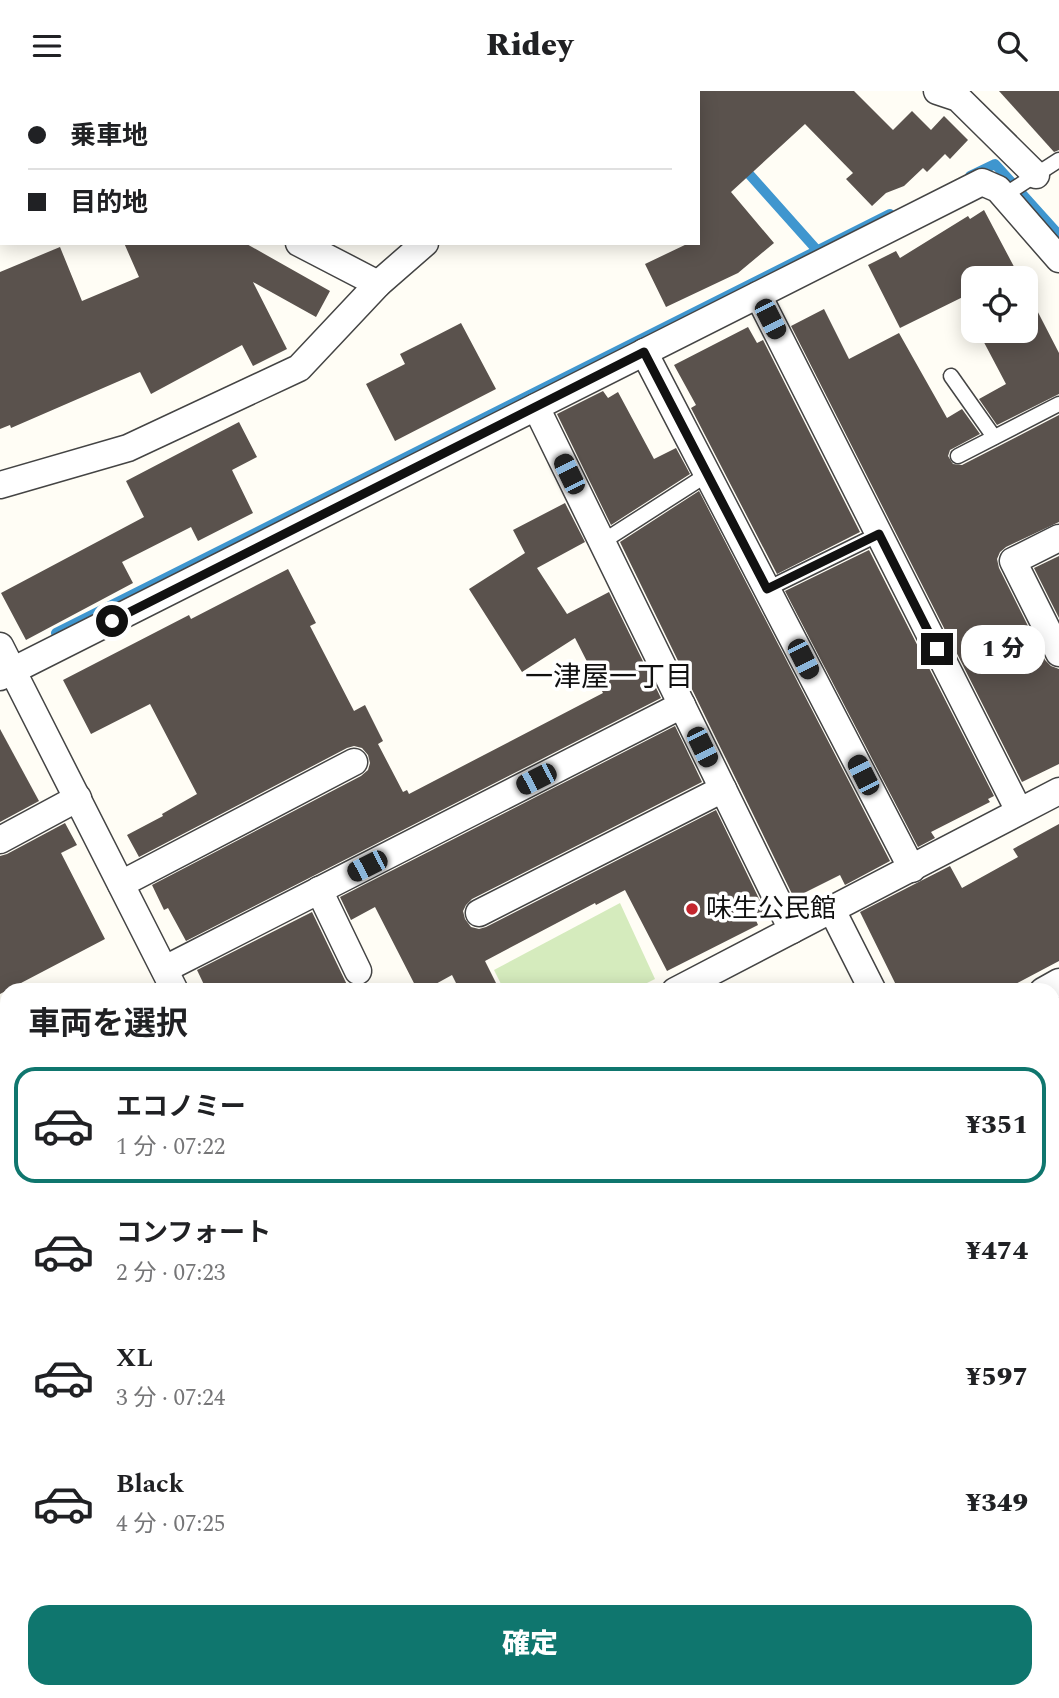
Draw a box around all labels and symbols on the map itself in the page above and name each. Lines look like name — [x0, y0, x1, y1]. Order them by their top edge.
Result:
car — [752, 296, 789, 342]
car — [551, 451, 588, 497]
route start — [96, 605, 128, 637]
callout: 1 分 — [962, 625, 1046, 673]
route end — [921, 633, 953, 665]
car — [785, 636, 822, 682]
district label: 一津屋一丁目 — [525, 656, 693, 699]
car — [684, 724, 721, 770]
car — [845, 752, 882, 798]
car — [513, 760, 560, 798]
car — [344, 847, 391, 885]
place label: 味生公民館 — [706, 889, 836, 929]
marker: 味生公民館 — [684, 901, 700, 917]

